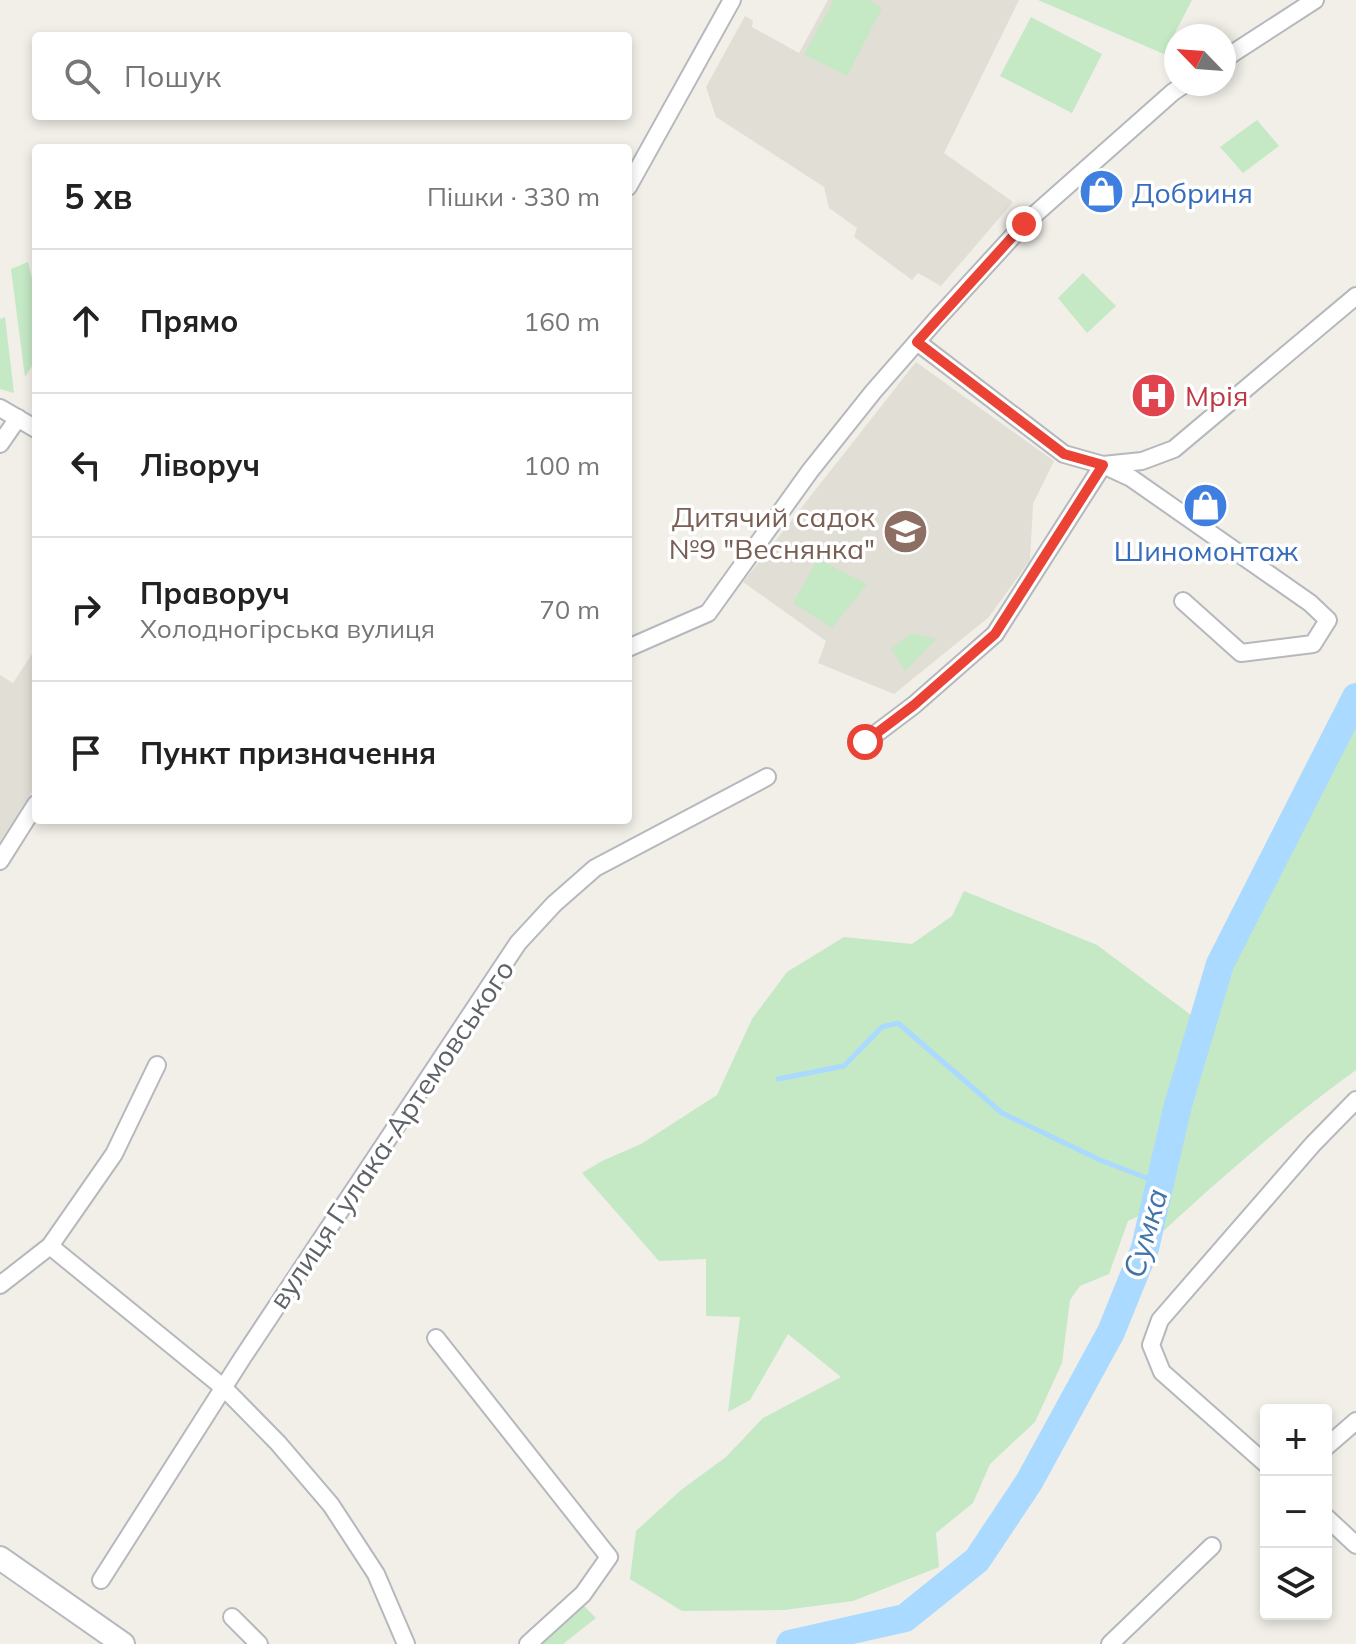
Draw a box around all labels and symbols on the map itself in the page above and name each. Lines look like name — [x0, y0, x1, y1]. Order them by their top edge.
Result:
north arrow — [1164, 24, 1236, 96]
shop icon: Добриня — [1077, 168, 1125, 216]
place label: Добриня — [1132, 175, 1253, 210]
route end — [1006, 206, 1042, 242]
hospital icon: Мрія — [1130, 371, 1178, 419]
place label: Мрія — [1185, 378, 1248, 413]
shop icon: Шиномонтаж — [1182, 482, 1230, 530]
place label: Дитячий садок №9 "Веснянка" — [669, 499, 876, 566]
school or university icon: Дитячий садок №9 "Веснянка" — [882, 508, 930, 556]
place label: Шиномонтаж — [1114, 533, 1299, 568]
route start — [847, 724, 883, 760]
street label: вулиця Гулака-Артемовського — [261, 953, 521, 1315]
water label: Сумка — [1114, 1184, 1176, 1282]

